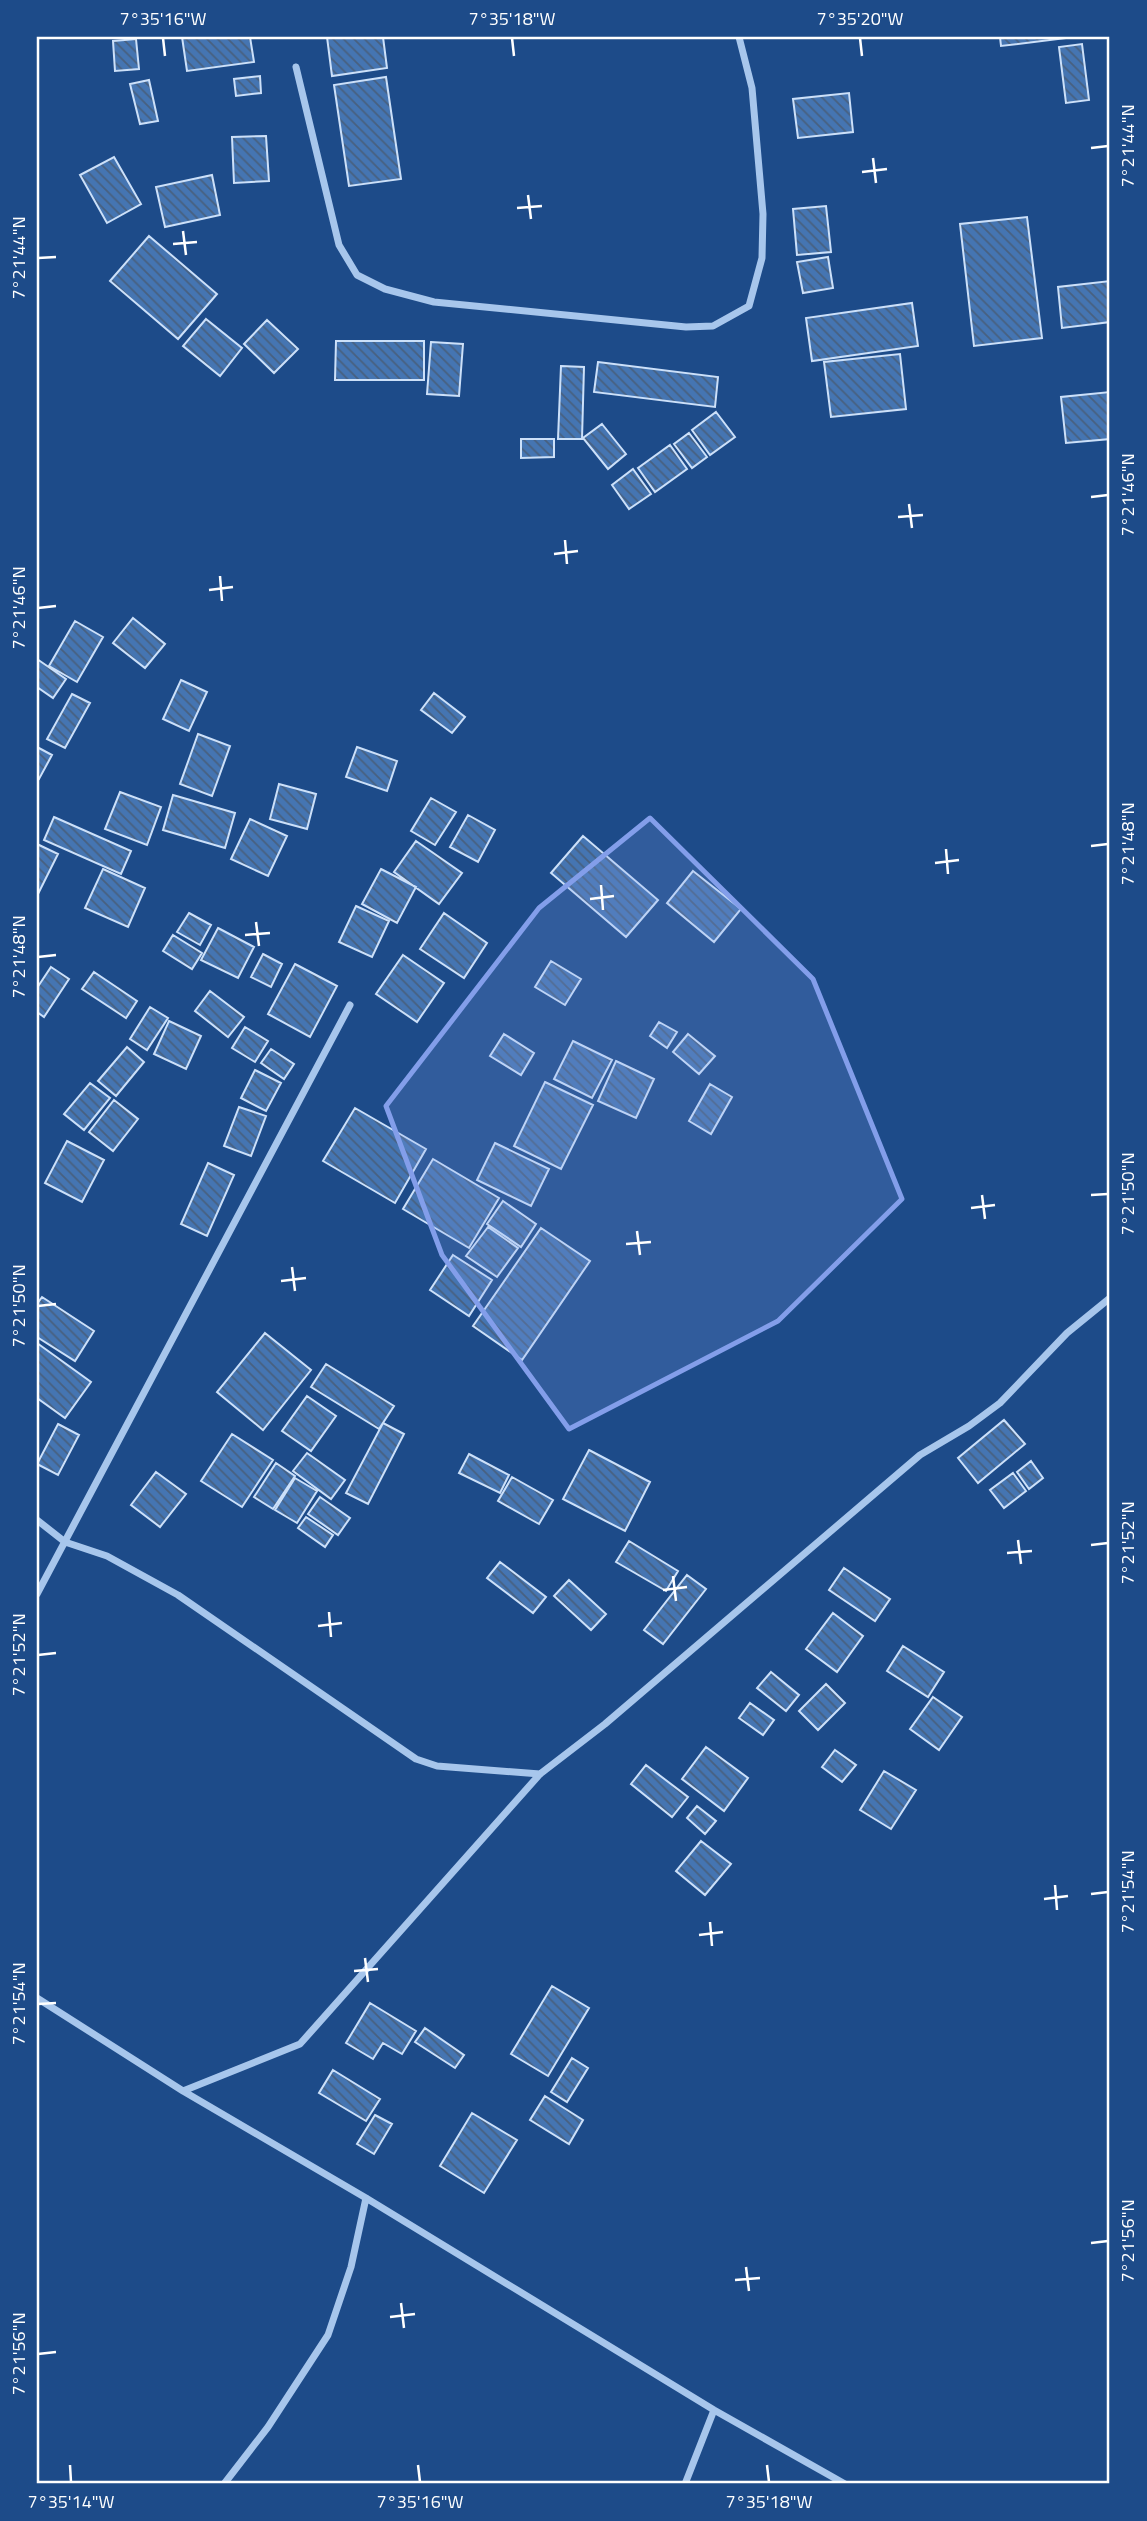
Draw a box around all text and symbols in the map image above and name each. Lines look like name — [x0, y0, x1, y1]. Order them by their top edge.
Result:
text: 7°35'16"W — [120, 5, 206, 32]
text: 7°35'18"W — [469, 5, 555, 32]
text: 7°35'20"W — [817, 5, 903, 32]
text: 7°21'44"N — [1114, 104, 1141, 188]
text: 7°21'44"N — [5, 216, 32, 300]
text: 7°21'46"N — [1114, 453, 1141, 537]
text: 7°21'46"N — [5, 566, 32, 650]
text: 7°21'48"N — [1114, 802, 1141, 886]
text: 7°21'48"N — [5, 915, 32, 999]
text: 7°21'50"N — [1114, 1152, 1141, 1236]
text: 7°21'50"N — [5, 1264, 32, 1348]
text: 7°21'52"N — [1114, 1501, 1141, 1585]
text: 7°21'52"N — [5, 1613, 32, 1697]
text: 7°21'54"N — [1114, 1850, 1141, 1934]
text: 7°21'54"N — [5, 1962, 32, 2046]
text: 7°21'56"N — [1114, 2199, 1141, 2283]
text: 7°21'56"N — [5, 2312, 32, 2396]
text: 7°35'14"W — [28, 2488, 114, 2515]
text: 7°35'16"W — [377, 2488, 463, 2515]
text: 7°35'18"W — [726, 2488, 812, 2515]

